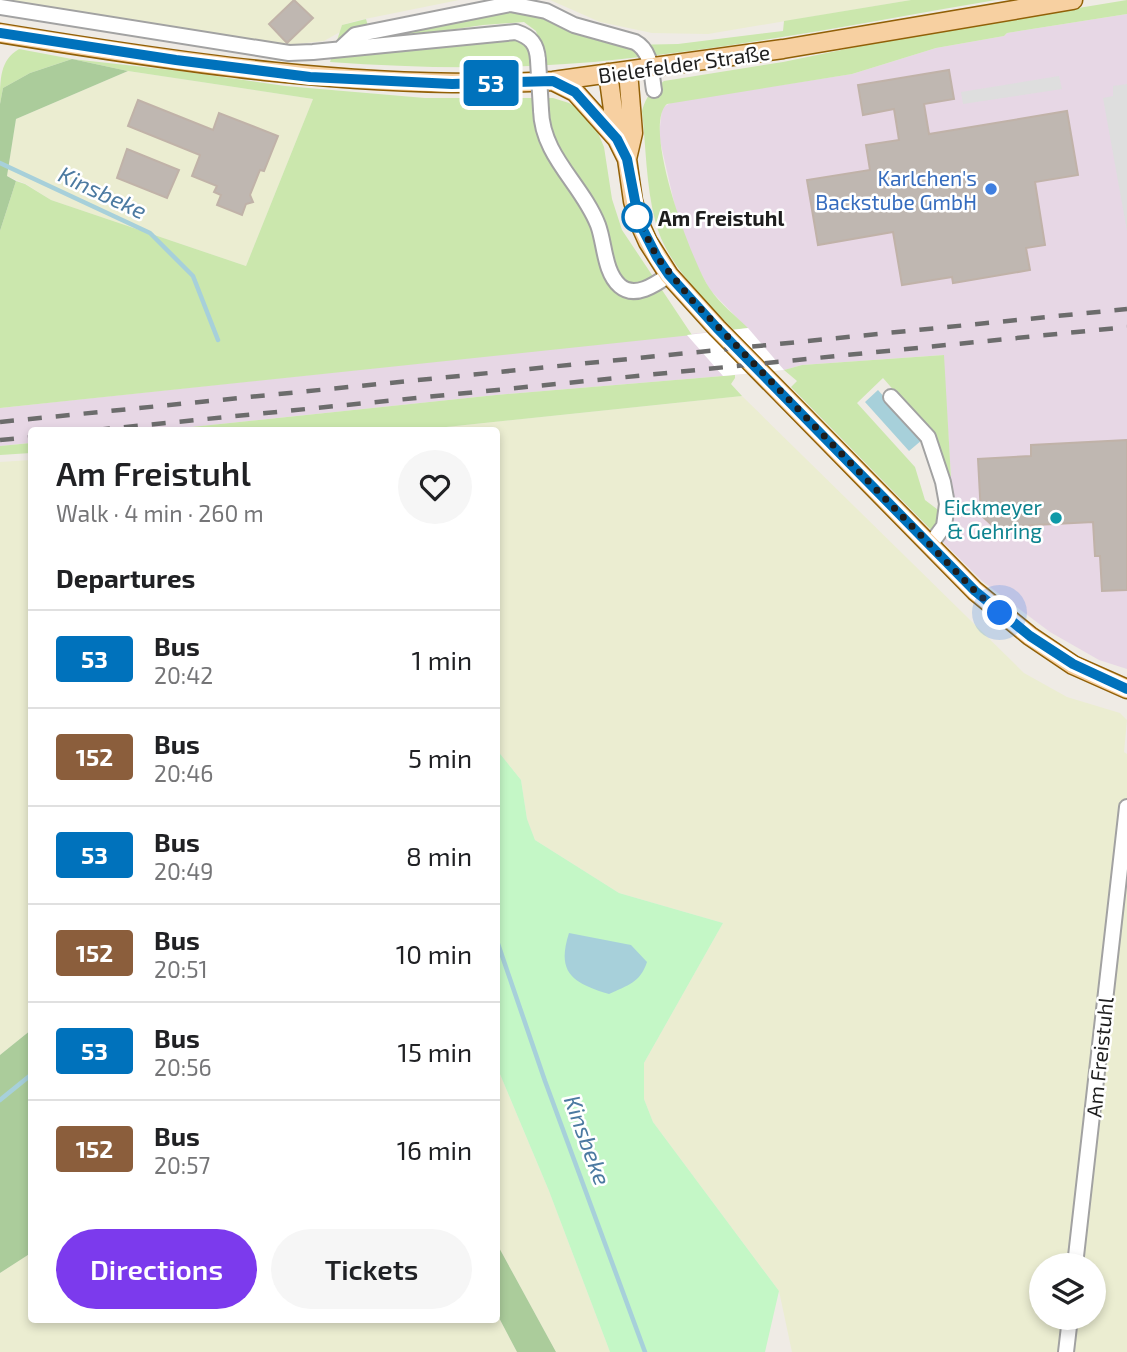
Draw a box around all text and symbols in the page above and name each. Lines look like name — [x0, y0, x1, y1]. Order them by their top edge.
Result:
street label: Bielefelder Straße — [596, 39, 772, 87]
line badge: 53 — [460, 60, 522, 106]
text: 53 — [478, 68, 504, 97]
water label: Kinsbeke — [55, 159, 151, 225]
place label: Karlchen's Backstube GmbH — [815, 165, 977, 214]
marker: Karlchen's Backstube GmbH — [983, 181, 999, 197]
marker: Am Freistuhl — [622, 202, 652, 232]
place label: Am Freistuhl — [658, 205, 784, 230]
button: heart — [398, 450, 472, 524]
text: Am Freistuhl — [56, 453, 251, 493]
place label: Eickmeyer & Gehring — [944, 494, 1043, 543]
text: Walk · 4 min · 260 m — [56, 499, 264, 527]
marker: Eickmeyer & Gehring — [1048, 510, 1064, 526]
text: Departures — [56, 562, 195, 593]
your location — [982, 595, 1017, 630]
text: Bus — [154, 630, 200, 661]
text: 53 — [81, 644, 108, 673]
text: 1 min — [412, 644, 472, 675]
text: 20:42 — [154, 661, 213, 689]
text: Bus — [154, 728, 200, 759]
text: 152 — [76, 742, 113, 771]
text: 5 min — [408, 742, 472, 773]
text: 20:46 — [154, 759, 214, 787]
text: Bus — [154, 826, 200, 857]
text: 53 — [81, 840, 108, 869]
text: 8 min — [406, 840, 472, 871]
text: 20:49 — [154, 857, 214, 885]
text: Bus — [154, 924, 200, 955]
text: 152 — [76, 938, 113, 967]
text: 10 min — [396, 938, 472, 969]
text: 20:51 — [154, 955, 208, 983]
street label: Am Freistuhl — [1080, 995, 1118, 1118]
text: Bus — [154, 1022, 200, 1053]
text: 53 — [81, 1036, 108, 1065]
text: 15 min — [398, 1036, 472, 1067]
text: 20:56 — [154, 1053, 212, 1081]
water label: Kinsbeke — [559, 1091, 617, 1189]
text: Bus — [154, 1120, 200, 1151]
text: 152 — [76, 1134, 113, 1163]
text: 16 min — [397, 1134, 472, 1165]
text: 20:57 — [154, 1151, 210, 1179]
button: Directions — [56, 1229, 257, 1309]
button: Tickets — [271, 1229, 472, 1309]
map controls — [1029, 1253, 1106, 1330]
button: layers — [1029, 1253, 1106, 1330]

